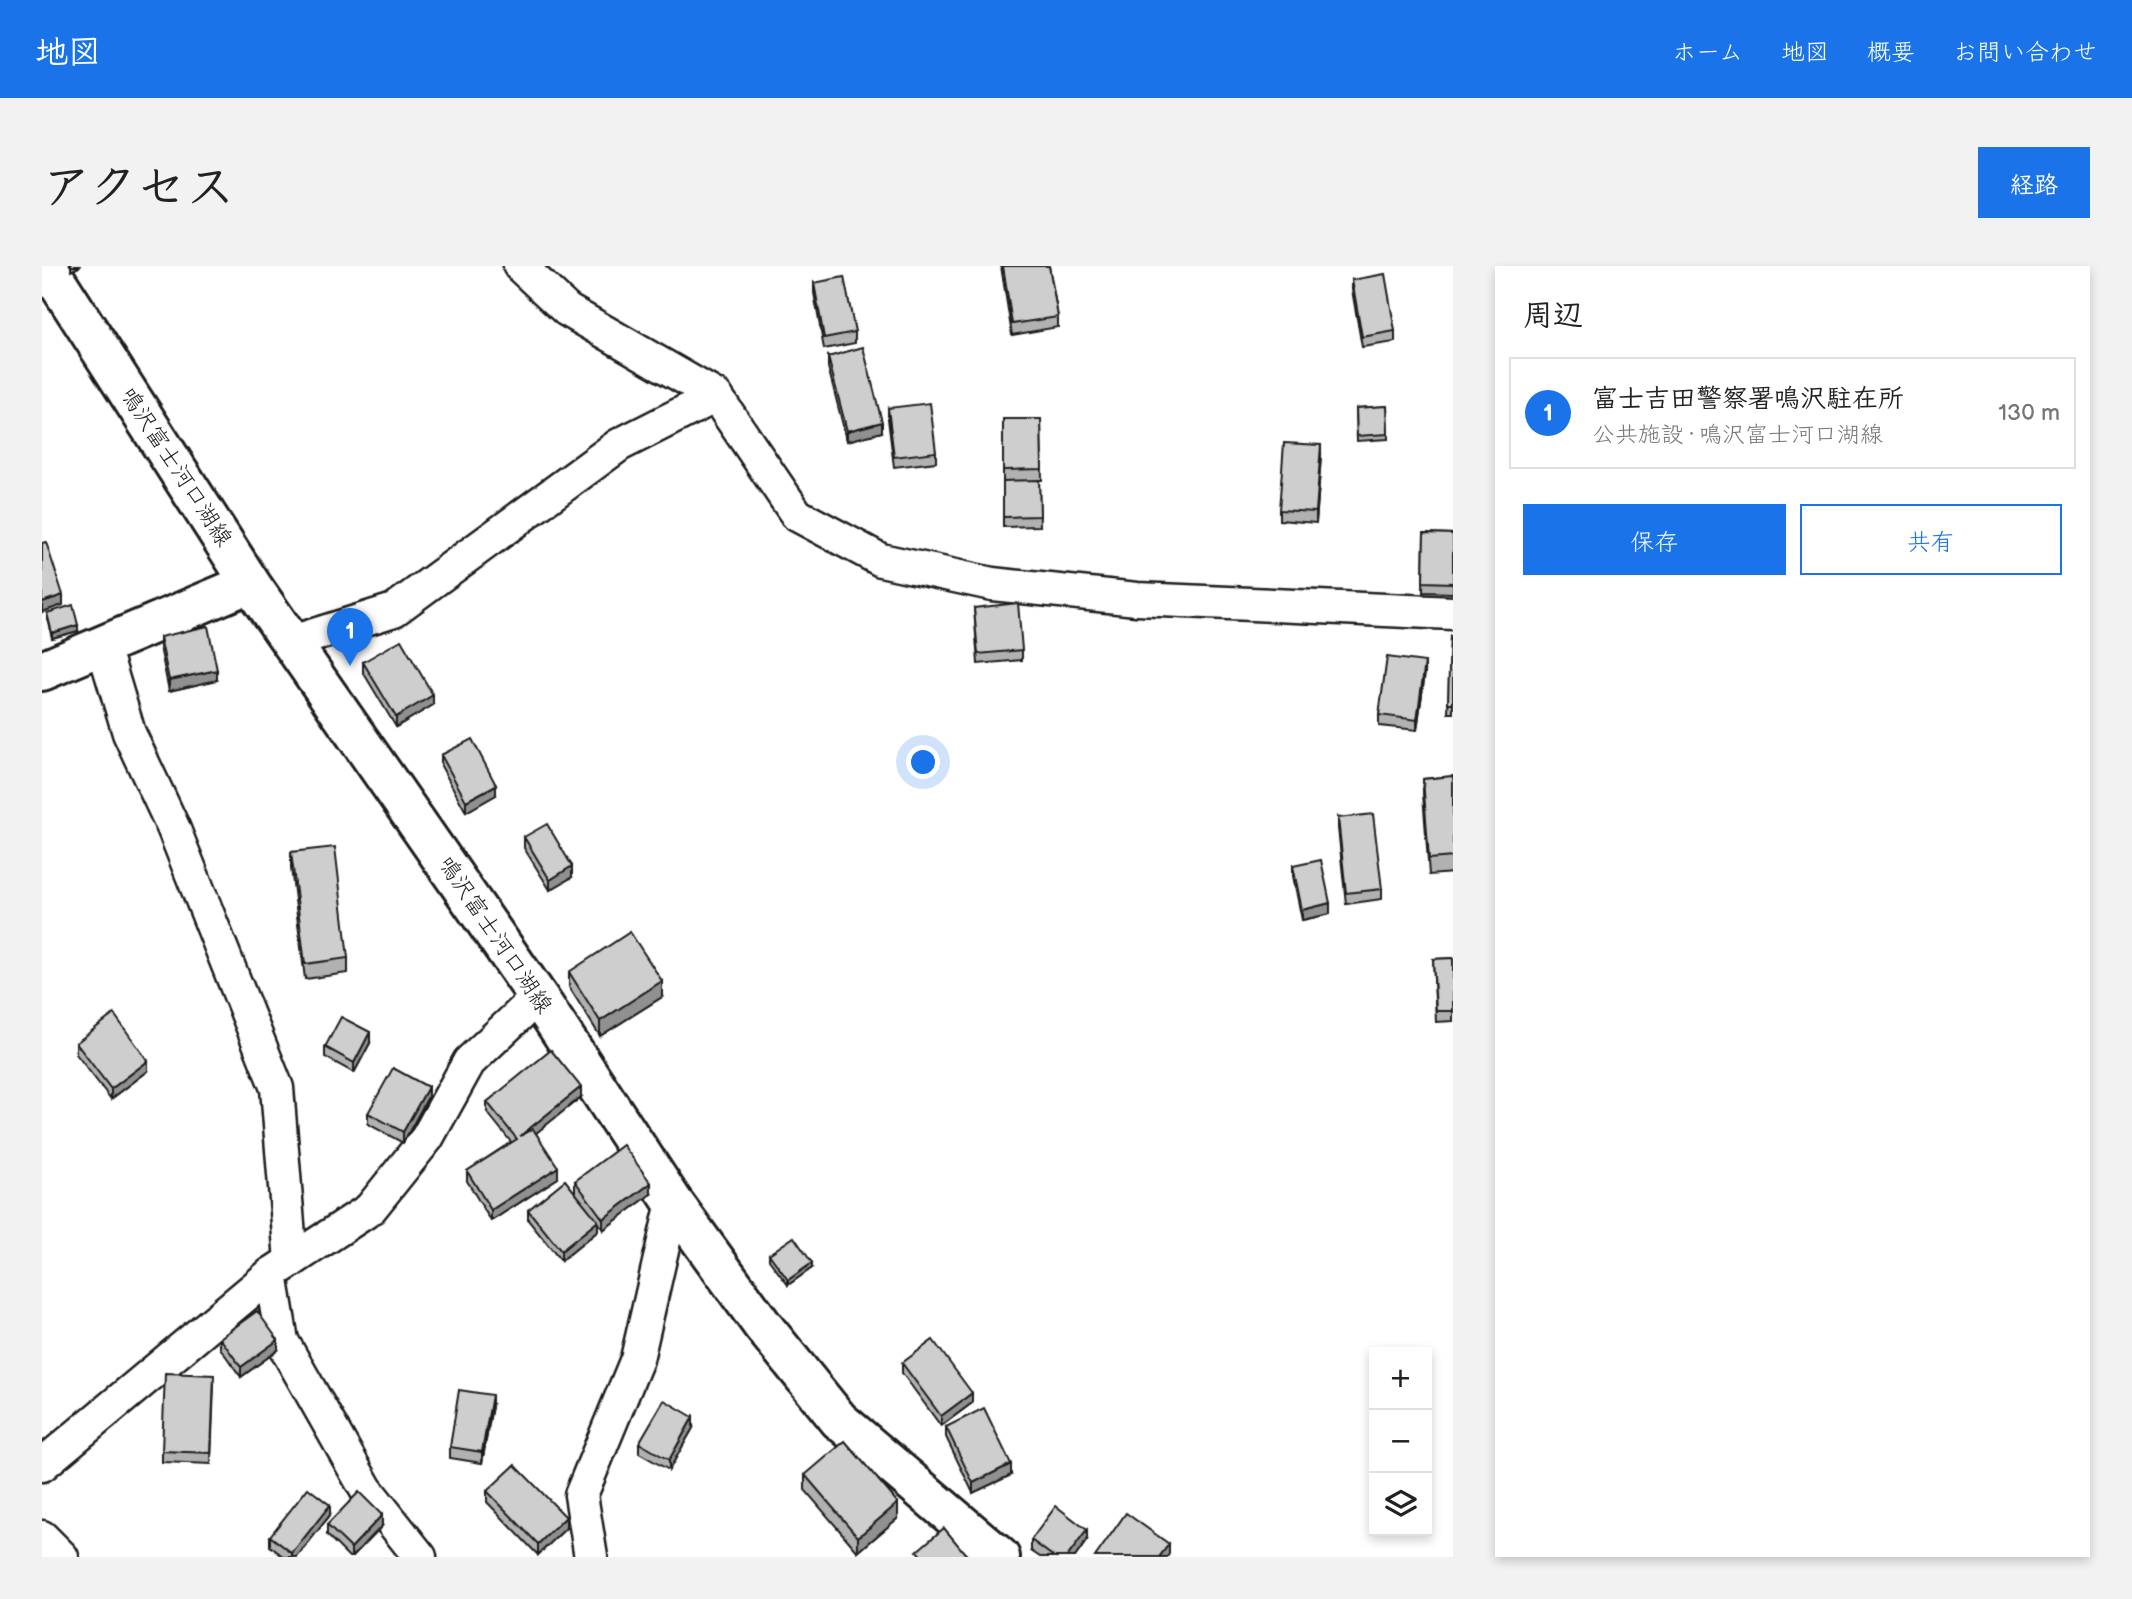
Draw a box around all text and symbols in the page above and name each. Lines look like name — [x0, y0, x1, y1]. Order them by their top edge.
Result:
text: 地図 — [35, 33, 101, 73]
text: ホーム — [1672, 38, 1743, 67]
text: 地図 — [1781, 38, 1829, 67]
text: 概要 — [1867, 38, 1915, 67]
text: お問い合わせ — [1953, 38, 2097, 67]
button: 経路 — [1978, 147, 2090, 218]
text: アクセス — [42, 159, 235, 218]
text: 周辺 — [1523, 298, 1583, 334]
street label: 鳴沢富士河口湖線 — [114, 382, 238, 552]
text: 富士吉田警察署鳴沢駐在所 — [1592, 384, 1904, 415]
text: 1 — [1543, 399, 1553, 427]
text: 130 m — [1998, 399, 2060, 427]
text: 公共施設 · 鳴沢富士河口湖線 — [1592, 421, 1883, 449]
button: 保存 — [1523, 504, 1786, 575]
button: 共有 — [1800, 504, 2062, 575]
pin: 1 — [327, 608, 373, 666]
your location — [906, 745, 940, 779]
street label: 鳴沢富士河口湖線 — [432, 851, 558, 1019]
map controls — [1369, 1347, 1432, 1536]
button: + — [1369, 1347, 1432, 1410]
button: − — [1369, 1410, 1432, 1473]
button: layers — [1369, 1473, 1432, 1536]

